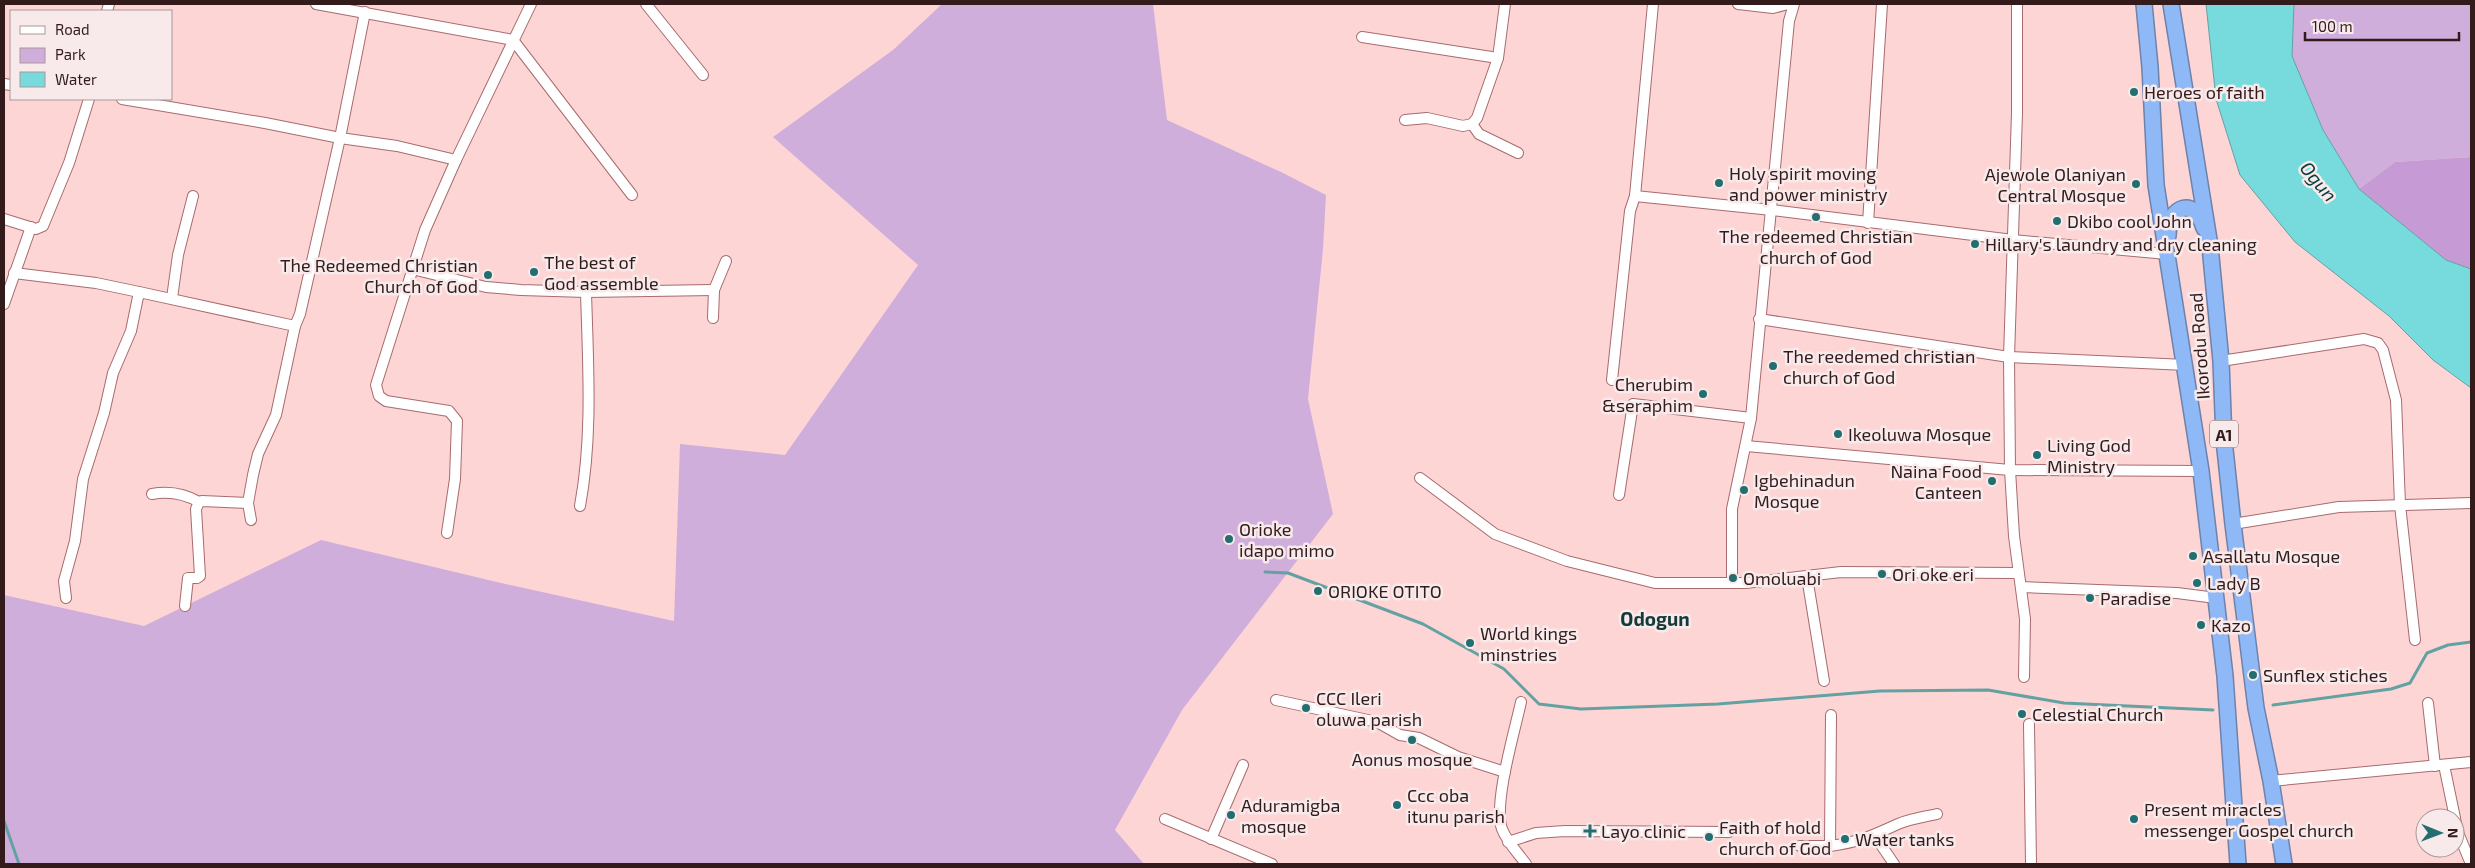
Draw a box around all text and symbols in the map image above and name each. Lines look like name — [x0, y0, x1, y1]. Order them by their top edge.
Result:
legend — [10, 10, 172, 100]
scale bar — [2305, 10, 2459, 42]
text: 100 m — [2312, 17, 2353, 35]
text: Road — [55, 20, 90, 38]
text: Park — [55, 45, 86, 63]
text: Water — [55, 70, 97, 88]
place label: Heroes of faith — [2144, 81, 2265, 103]
marker: Heroes of faith — [2128, 86, 2140, 98]
water label: Ogun — [2296, 156, 2342, 206]
place label: Holy spirit moving and power ministry — [1729, 162, 1888, 205]
place label: Ajewole Olaniyan Central Mosque — [1985, 163, 2126, 206]
marker: Holy spirit moving and power ministry — [1713, 177, 1725, 189]
marker: Ajewole Olaniyan Central Mosque — [2130, 178, 2142, 190]
place label: Dkibo cool John — [2067, 210, 2192, 232]
marker: The redeemed Christian church of God — [1810, 211, 1822, 223]
marker: Dkibo cool John — [2051, 215, 2063, 227]
place label: The redeemed Christian church of God — [1719, 225, 1913, 268]
place label: Hillary's laundry and dry cleaning — [1985, 233, 2257, 255]
marker: Hillary's laundry and dry cleaning — [1969, 238, 1981, 250]
place label: The best of God assemble — [544, 251, 659, 294]
place label: The Redeemed Christian Church of God — [280, 254, 478, 297]
marker: The best of God assemble — [528, 266, 540, 278]
marker: The Redeemed Christian Church of God — [482, 269, 494, 281]
street label: Ikorodu Road — [2184, 292, 2214, 400]
place label: The reedemed christian church of God — [1783, 345, 1975, 388]
marker: The reedemed christian church of God — [1767, 360, 1779, 372]
place label: Cherubim &seraphim — [1602, 373, 1693, 416]
marker: Cherubim &seraphim — [1697, 388, 1709, 400]
road number: A1 — [2210, 420, 2238, 448]
place label: Ikeoluwa Mosque — [1848, 423, 1991, 445]
marker: Ikeoluwa Mosque — [1832, 428, 1844, 440]
place label: Living God Ministry — [2047, 434, 2131, 477]
marker: Living God Ministry — [2031, 449, 2043, 461]
place label: Naina Food Canteen — [1890, 460, 1982, 503]
place label: Igbehinadun Mosque — [1754, 469, 1855, 512]
marker: Naina Food Canteen — [1986, 475, 1998, 487]
marker: Igbehinadun Mosque — [1738, 484, 1750, 496]
place label: Orioke idapo mimo — [1239, 518, 1335, 561]
marker: Orioke idapo mimo — [1223, 533, 1235, 545]
place label: Asallatu Mosque — [2203, 545, 2340, 567]
marker: Asallatu Mosque — [2187, 550, 2199, 562]
place label: Ori oke eri — [1892, 563, 1974, 585]
place label: Omoluabi — [1743, 567, 1821, 589]
marker: Ori oke eri — [1876, 568, 1888, 580]
marker: Omoluabi — [1727, 572, 1739, 584]
place label: Lady B — [2207, 572, 2261, 594]
marker: Lady B — [2191, 577, 2203, 589]
place label: ORIOKE OTITO — [1328, 580, 1442, 602]
marker: ORIOKE OTITO — [1312, 585, 1324, 597]
place label: Paradise — [2100, 587, 2171, 609]
marker: Paradise — [2084, 592, 2096, 604]
district label: Odogun — [1620, 607, 1690, 630]
place label: Kazo — [2211, 614, 2251, 636]
marker: Kazo — [2195, 619, 2207, 631]
place label: World kings minstries — [1480, 622, 1577, 665]
marker: World kings minstries — [1464, 637, 1476, 649]
place label: Sunflex stiches — [2263, 664, 2388, 686]
marker: Sunflex stiches — [2247, 669, 2259, 681]
place label: CCC Ileri oluwa parish — [1316, 687, 1422, 730]
marker: CCC Ileri oluwa parish — [1300, 702, 1312, 714]
place label: Celestial Church — [2032, 703, 2163, 725]
marker: Celestial Church — [2016, 708, 2028, 720]
marker: Aonus mosque — [1406, 734, 1418, 746]
place label: Aonus mosque — [1352, 748, 1472, 770]
place label: Ccc oba itunu parish — [1407, 784, 1505, 827]
place label: Aduramigba mosque — [1241, 794, 1340, 837]
place label: Present miracles messenger Gospel church — [2144, 798, 2354, 841]
marker: Ccc oba itunu parish — [1391, 799, 1403, 811]
north arrow — [2415, 808, 2465, 858]
marker: Aduramigba mosque — [1225, 809, 1237, 821]
marker: Present miracles messenger Gospel church — [2128, 813, 2140, 825]
place label: Faith of hold church of God — [1719, 816, 1831, 859]
place label: Layo clinic — [1601, 820, 1686, 842]
marker: Layo clinic — [1583, 824, 1597, 838]
place label: Water tanks — [1855, 828, 1954, 850]
text: N — [2445, 828, 2462, 838]
marker: Faith of hold church of God — [1703, 831, 1715, 843]
marker: Water tanks — [1839, 833, 1851, 845]

